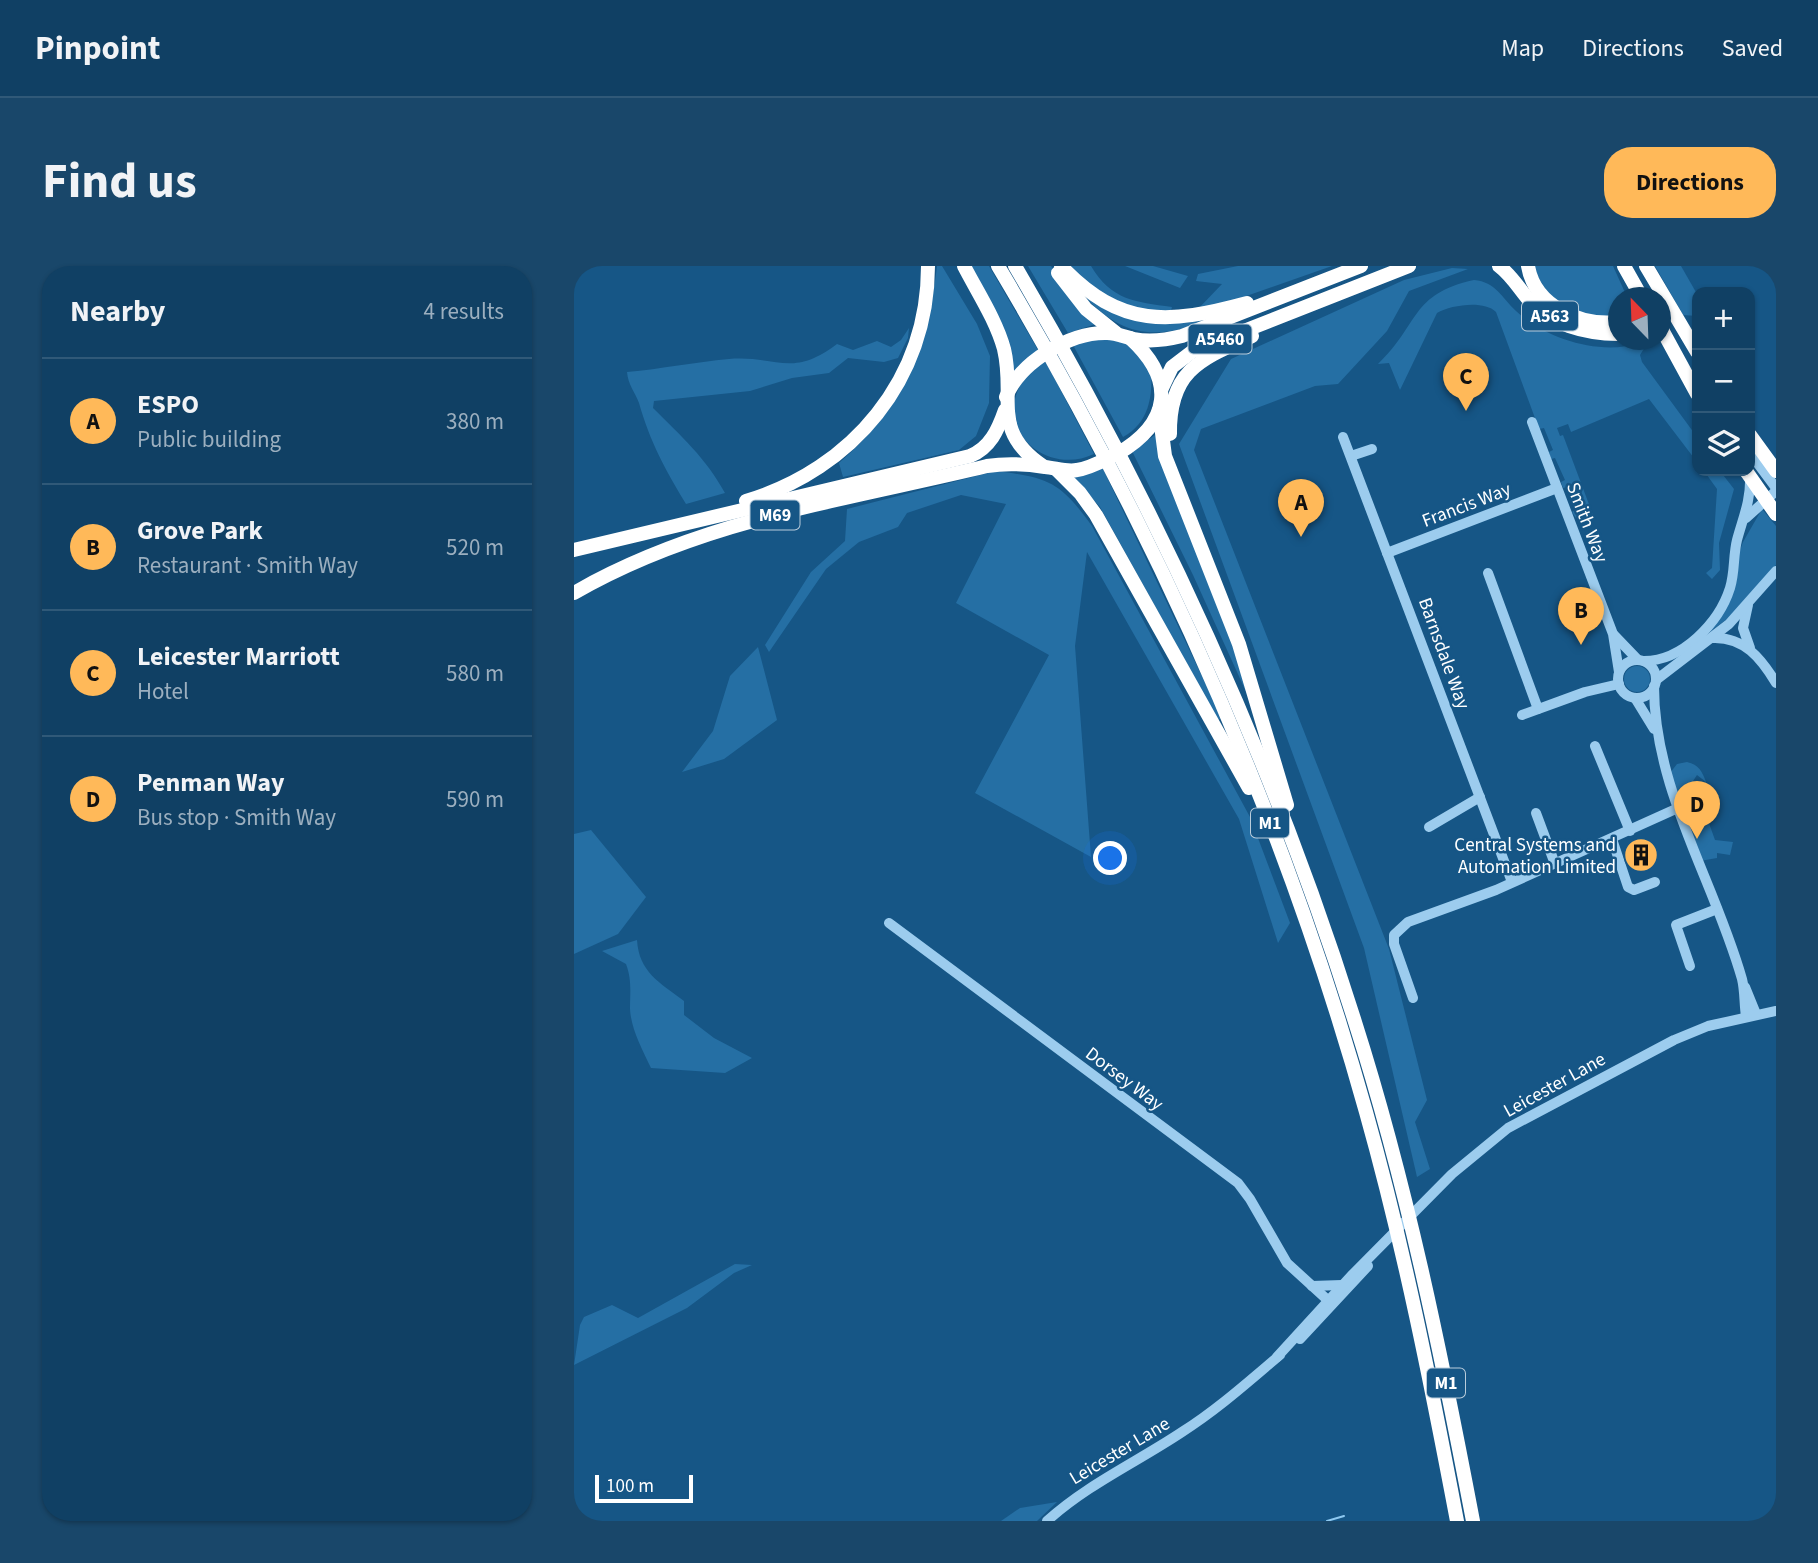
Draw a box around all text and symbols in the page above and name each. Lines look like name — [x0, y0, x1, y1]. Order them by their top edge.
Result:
text: Pinpoint — [35, 25, 161, 72]
text: Map — [1501, 31, 1544, 66]
text: Directions — [1582, 31, 1684, 66]
text: Saved — [1722, 31, 1783, 66]
text: Find us — [42, 147, 197, 217]
button: Directions — [1604, 147, 1776, 218]
north arrow — [1608, 287, 1671, 350]
map controls — [1692, 287, 1755, 476]
button: + — [1692, 287, 1755, 350]
text: Nearby — [70, 290, 165, 333]
text: 4 results — [424, 295, 504, 328]
road number: A563 — [1522, 302, 1578, 330]
road number: A5460 — [1188, 324, 1252, 354]
button: − — [1692, 350, 1755, 413]
pin: C — [1443, 353, 1489, 411]
text: ESPO — [137, 386, 199, 423]
text: A — [86, 405, 100, 438]
text: 380 m — [446, 405, 504, 438]
button: layers — [1692, 413, 1755, 476]
text: Public building — [137, 423, 281, 456]
street label: Francis Way — [1418, 476, 1515, 535]
street label: Smith Way — [1559, 478, 1614, 567]
pin: A — [1278, 479, 1324, 537]
road number: M69 — [750, 500, 800, 530]
text: Grove Park — [137, 512, 263, 549]
text: B — [86, 531, 100, 564]
text: 520 m — [446, 531, 504, 564]
text: Restaurant · Smith Way — [137, 549, 358, 582]
pin: B — [1558, 587, 1604, 645]
street label: Barnsdale Way — [1411, 594, 1476, 713]
text: Leicester Marriott — [137, 638, 340, 675]
text: C — [86, 657, 100, 690]
text: 580 m — [446, 657, 504, 690]
text: Hotel — [137, 675, 189, 708]
text: Penman Way — [137, 764, 284, 801]
pin: D — [1674, 781, 1720, 839]
text: D — [86, 783, 100, 816]
text: 590 m — [446, 783, 504, 816]
text: Bus stop · Smith Way — [137, 801, 336, 834]
road number: M1 — [1251, 808, 1289, 838]
place label: Central Systems and Automation Limited — [1454, 832, 1616, 881]
building icon: Central Systems and Automation Limited — [1622, 836, 1660, 874]
your location — [1093, 841, 1127, 875]
street label: Dorsey Way — [1079, 1041, 1169, 1118]
street label: Leicester Lane — [1499, 1046, 1611, 1125]
road number: M1 — [1427, 1368, 1465, 1398]
street label: Leicester Lane — [1064, 1411, 1175, 1492]
scale bar — [595, 1472, 693, 1504]
text: 100 m — [606, 1473, 654, 1500]

